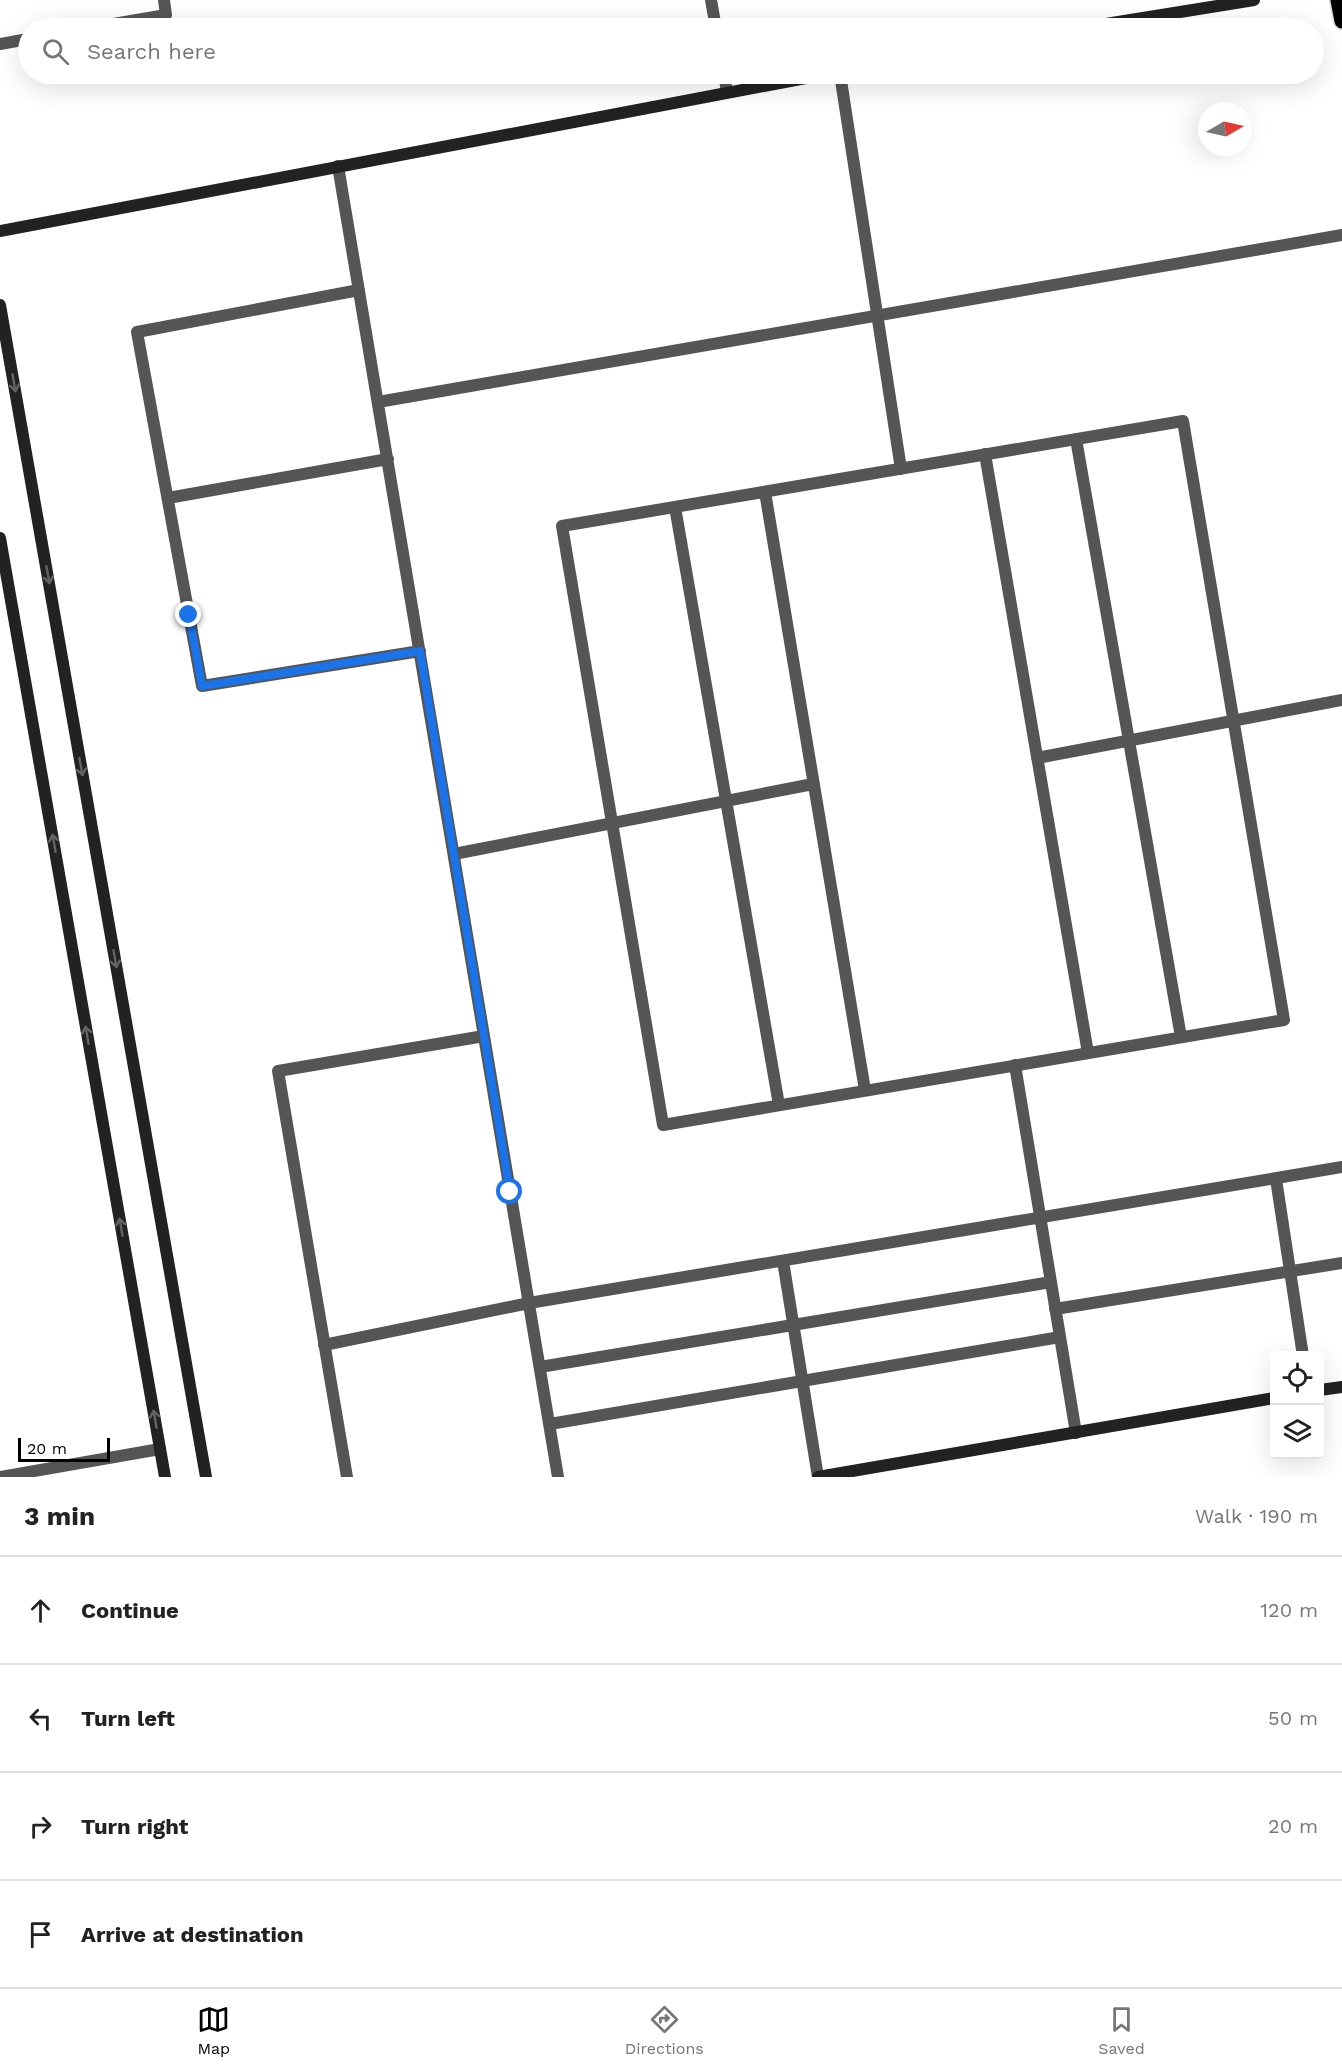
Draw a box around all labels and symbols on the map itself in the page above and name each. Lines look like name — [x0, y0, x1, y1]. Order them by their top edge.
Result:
north arrow — [1198, 102, 1252, 156]
one-way arrow — [9, 373, 20, 392]
one-way arrow — [42, 565, 53, 585]
route end — [175, 601, 201, 627]
one-way arrow — [76, 757, 87, 777]
one-way arrow — [48, 834, 59, 854]
one-way arrow — [110, 949, 121, 969]
one-way arrow — [82, 1026, 93, 1046]
route start — [496, 1178, 522, 1204]
one-way arrow — [115, 1218, 126, 1238]
one-way arrow — [149, 1410, 160, 1430]
scale bar — [18, 1435, 110, 1462]

